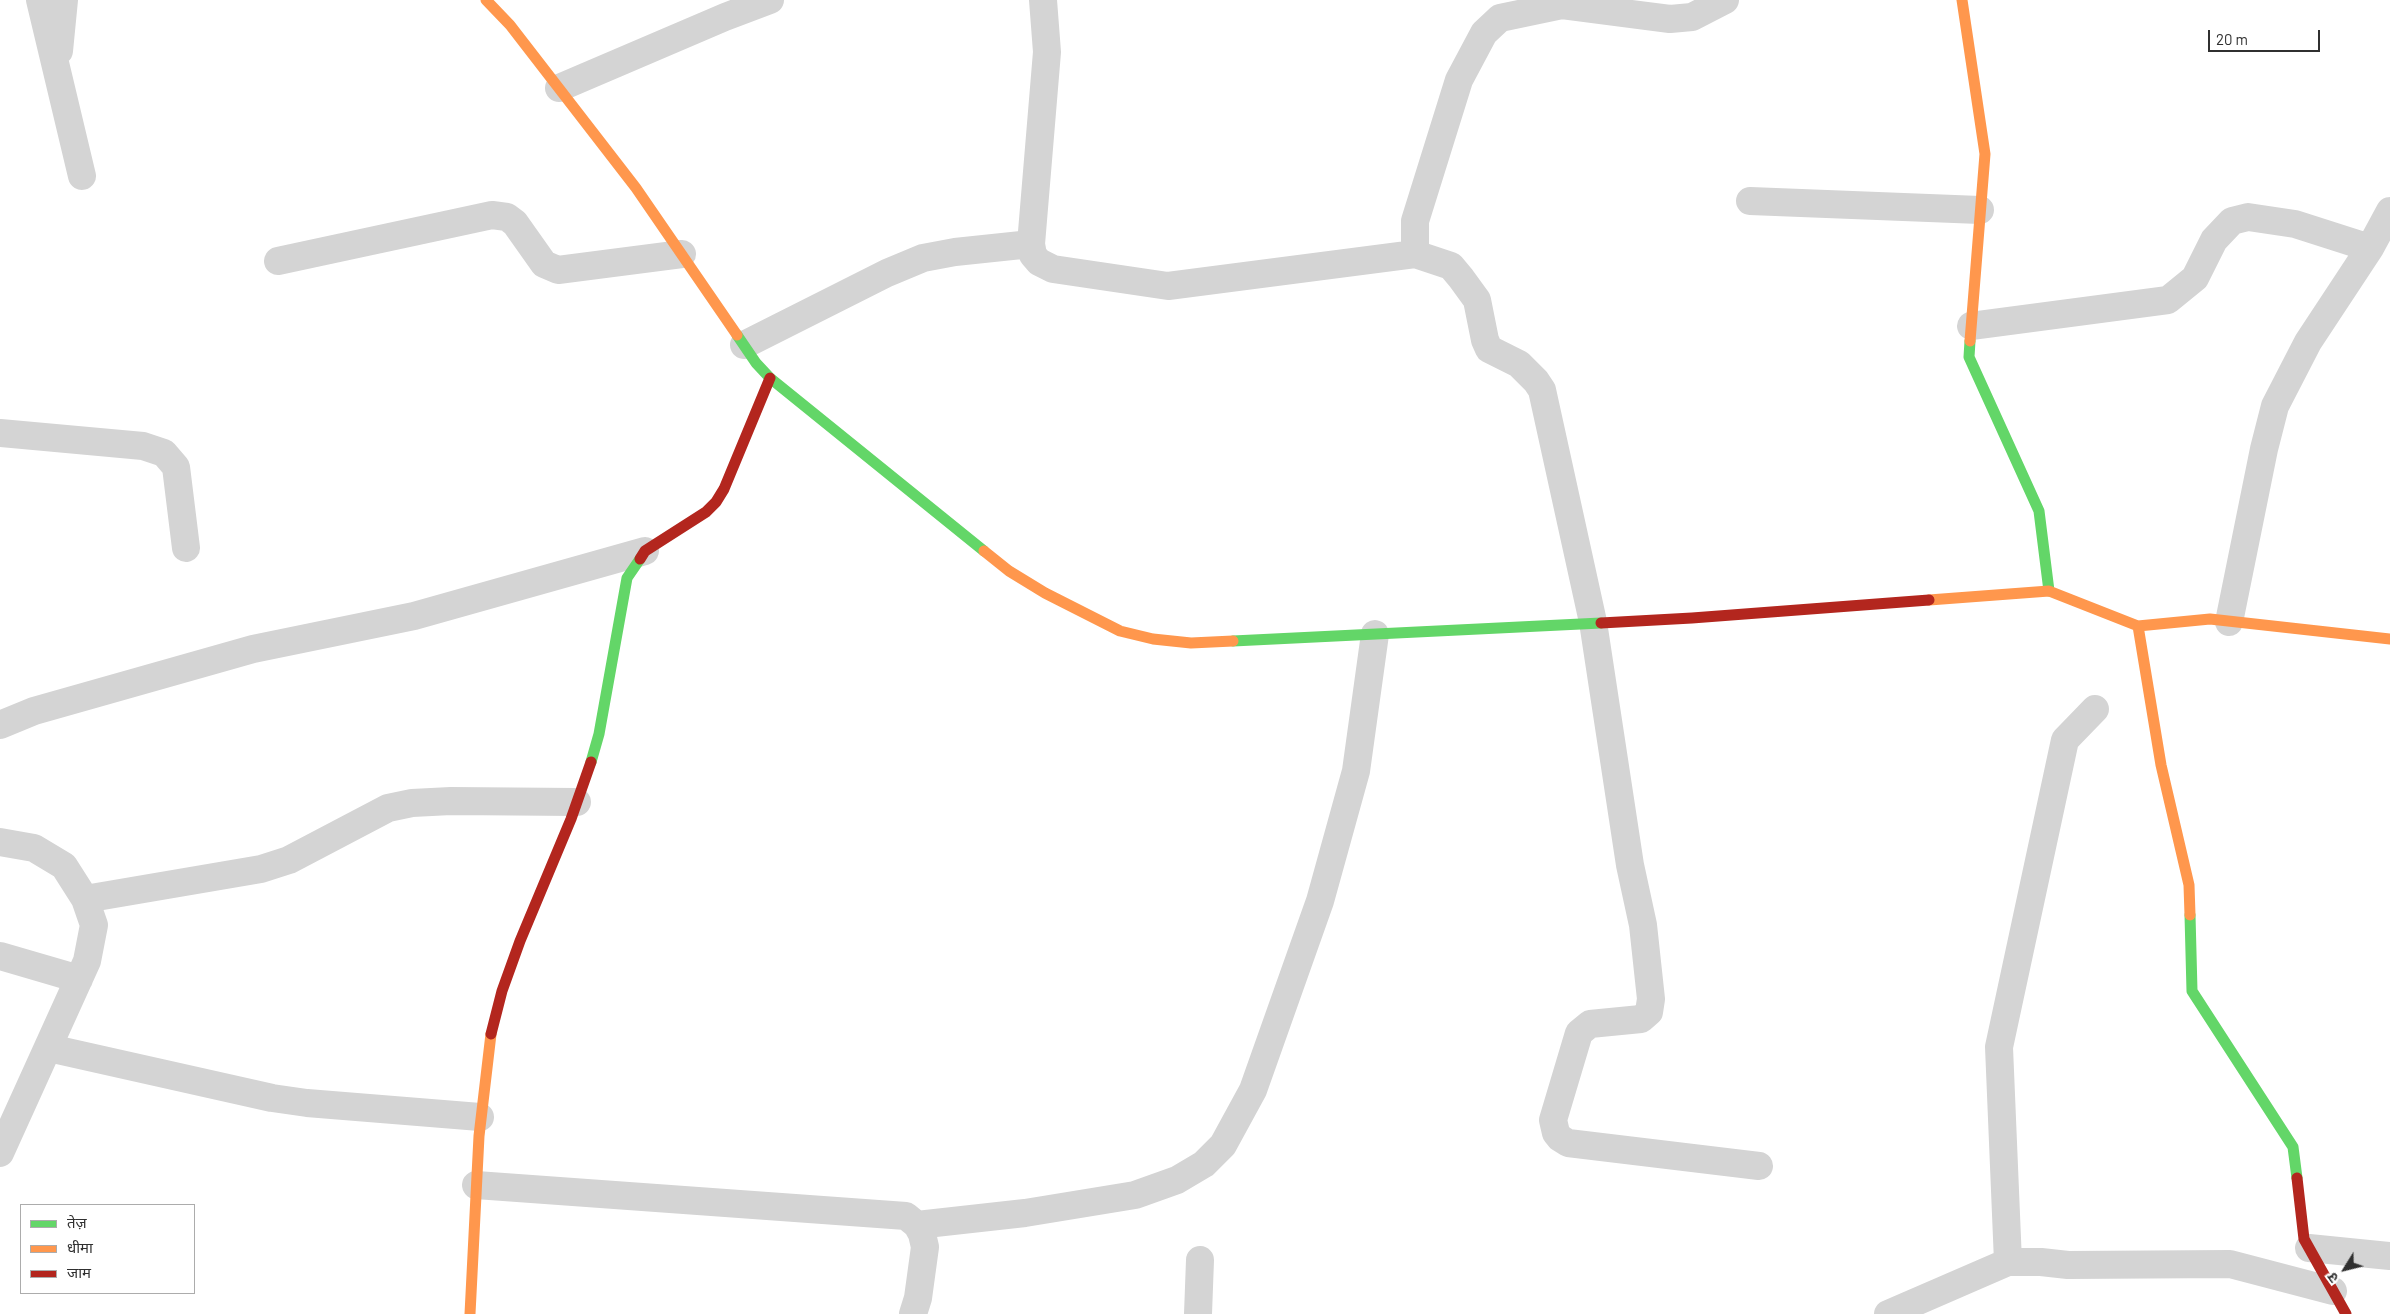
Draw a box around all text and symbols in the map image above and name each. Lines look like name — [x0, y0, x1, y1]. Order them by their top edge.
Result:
scale bar — [2210, 20, 2322, 52]
text: 20 m — [2216, 30, 2248, 48]
legend — [20, 1204, 195, 1294]
text: तेज़ — [67, 1213, 87, 1231]
text: धीमा — [67, 1238, 93, 1256]
north arrow — [2320, 1244, 2370, 1294]
text: जाम — [67, 1263, 91, 1281]
text: उ — [2323, 1270, 2342, 1286]

